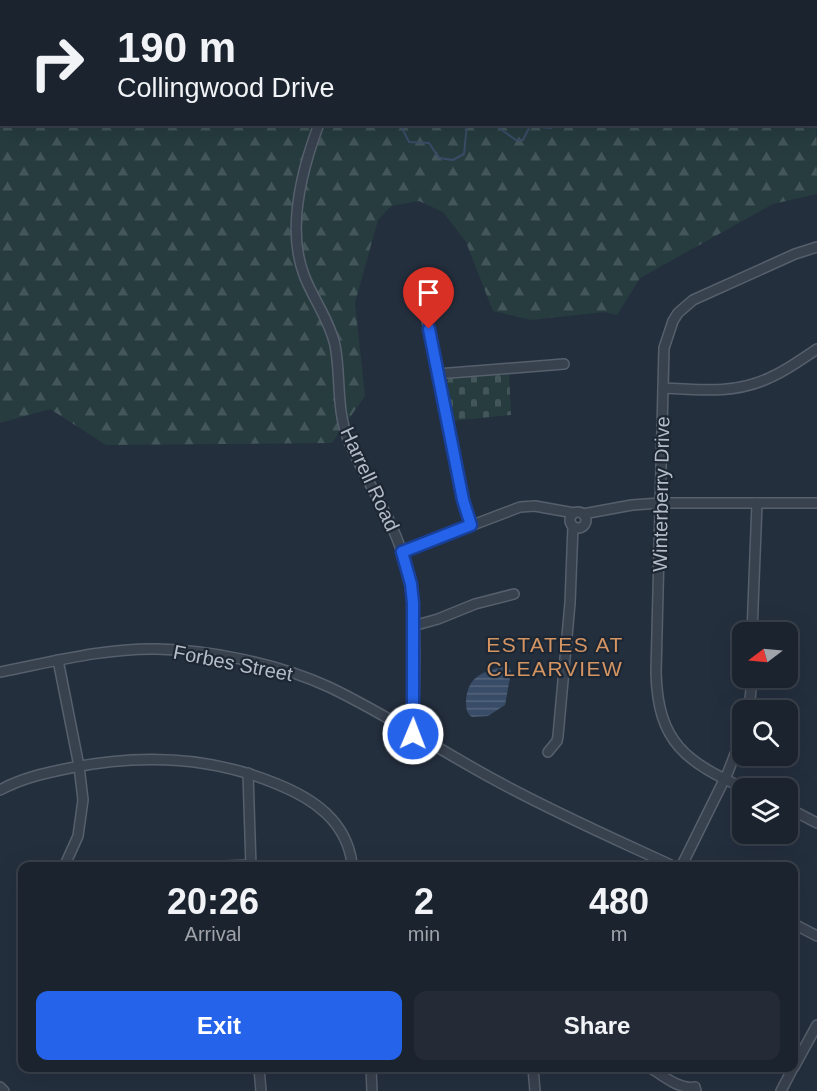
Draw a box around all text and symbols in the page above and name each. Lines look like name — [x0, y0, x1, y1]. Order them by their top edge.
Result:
icon: right — [18, 24, 96, 102]
text: 190 m — [117, 24, 236, 71]
text: Collingwood Drive — [117, 73, 335, 103]
pin — [403, 267, 454, 329]
icon: arrive — [412, 276, 445, 309]
street label: Winterberry Drive — [649, 416, 673, 572]
street label: Harrell Road — [336, 423, 404, 535]
north arrow — [732, 622, 798, 688]
map controls — [732, 622, 798, 844]
district label: ESTATES AT CLEARVIEW — [486, 633, 624, 680]
street label: Forbes Street — [171, 641, 295, 685]
button: search — [732, 700, 798, 766]
position arrow — [381, 702, 445, 766]
button: layers — [732, 778, 798, 844]
text: 20:26 — [167, 881, 259, 922]
text: 2 — [414, 881, 434, 922]
text: 480 — [589, 881, 649, 922]
text: Arrival — [185, 923, 241, 945]
text: min — [408, 923, 440, 945]
text: m — [611, 923, 627, 945]
button: Exit — [36, 991, 402, 1060]
button: Share — [414, 991, 780, 1060]

